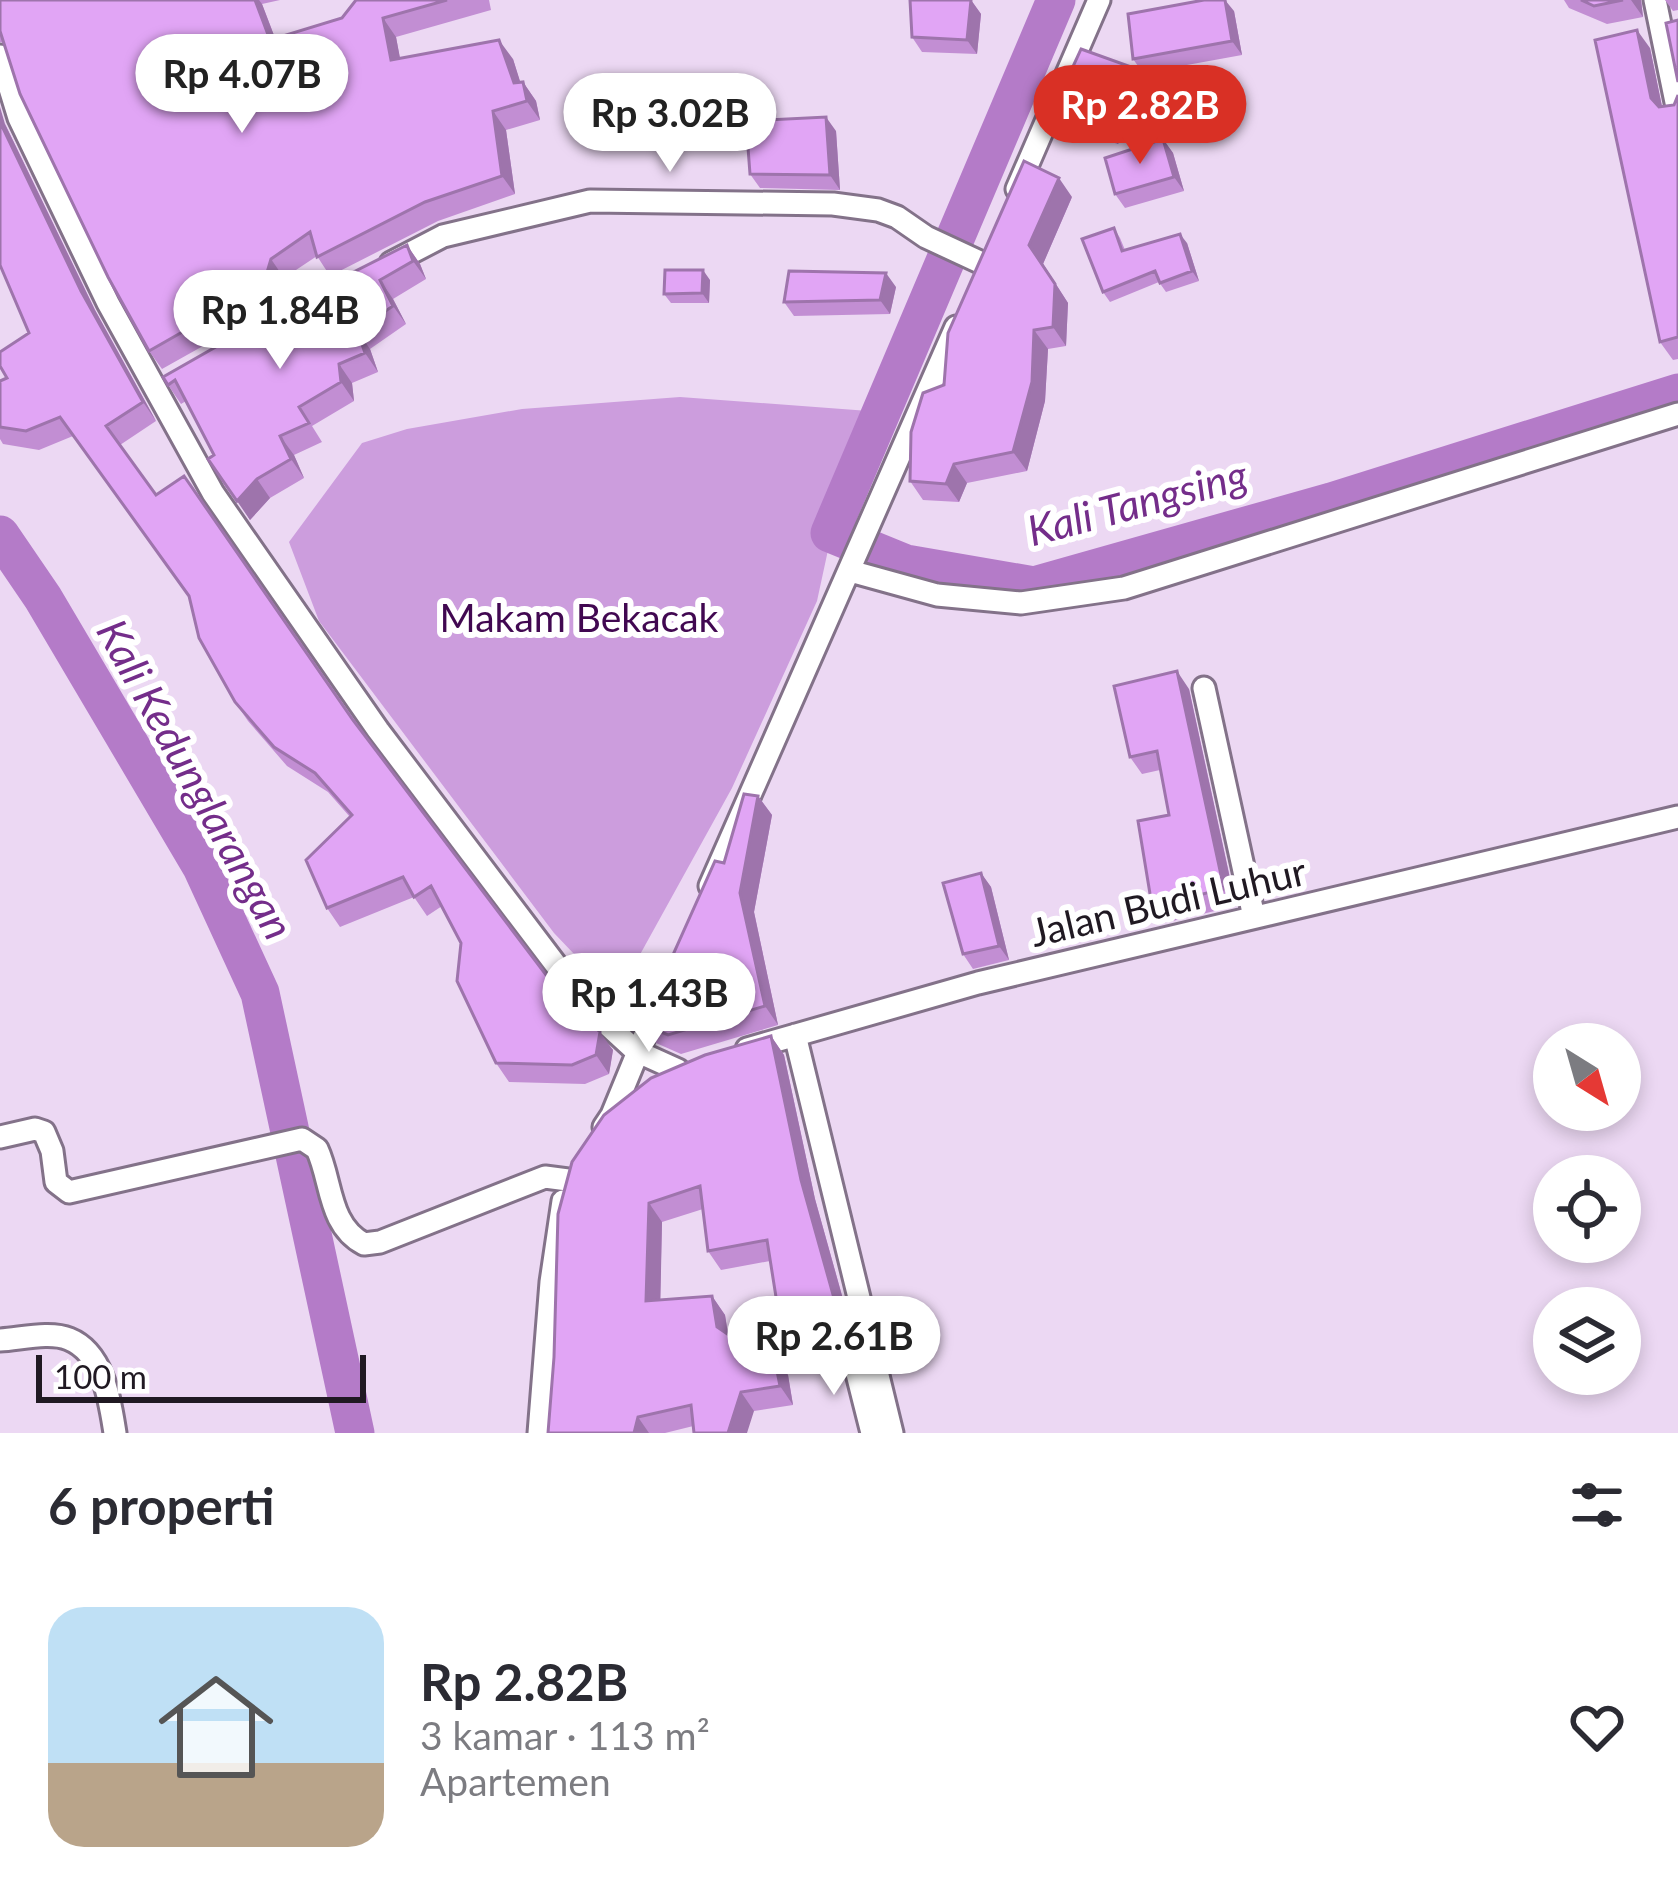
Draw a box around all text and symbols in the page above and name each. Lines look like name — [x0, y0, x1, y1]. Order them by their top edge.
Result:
pin: Rp 4.07B — [118, 34, 366, 136]
text: Rp 4.07B — [162, 50, 322, 96]
pin: Rp 2.82B — [1016, 65, 1264, 167]
pin: Rp 3.02B — [546, 73, 794, 175]
text: Rp 2.82B — [1060, 81, 1220, 127]
text: Rp 3.02B — [590, 89, 750, 135]
pin: Rp 1.84B — [156, 270, 404, 372]
text: Rp 1.84B — [200, 286, 360, 332]
water label: Kali Tangsing — [1022, 449, 1253, 555]
park label: Makam Bekacak — [440, 594, 719, 640]
water label: Kali Kedunglarangan — [87, 610, 305, 948]
street label: Jalan Budi Luhur — [1026, 847, 1310, 955]
pin: Rp 1.43B — [525, 953, 773, 1055]
text: Rp 1.43B — [569, 969, 729, 1015]
north arrow — [1533, 1023, 1641, 1131]
map controls — [1533, 1023, 1641, 1395]
button: locate — [1533, 1155, 1641, 1263]
button: layers — [1533, 1287, 1641, 1395]
pin: Rp 2.61B — [710, 1296, 958, 1398]
text: Rp 2.61B — [754, 1312, 914, 1358]
scale bar — [36, 1349, 366, 1402]
text: 100 m — [54, 1356, 147, 1396]
icon: filters — [1564, 1472, 1630, 1538]
text: 6 properti — [48, 1475, 275, 1536]
text: Rp 2.82B — [420, 1651, 628, 1712]
icon: home — [144, 1655, 288, 1799]
icon: heart — [1564, 1694, 1630, 1760]
text: 3 kamar · 113 m² — [420, 1712, 710, 1758]
text: Apartemen — [420, 1758, 611, 1804]

